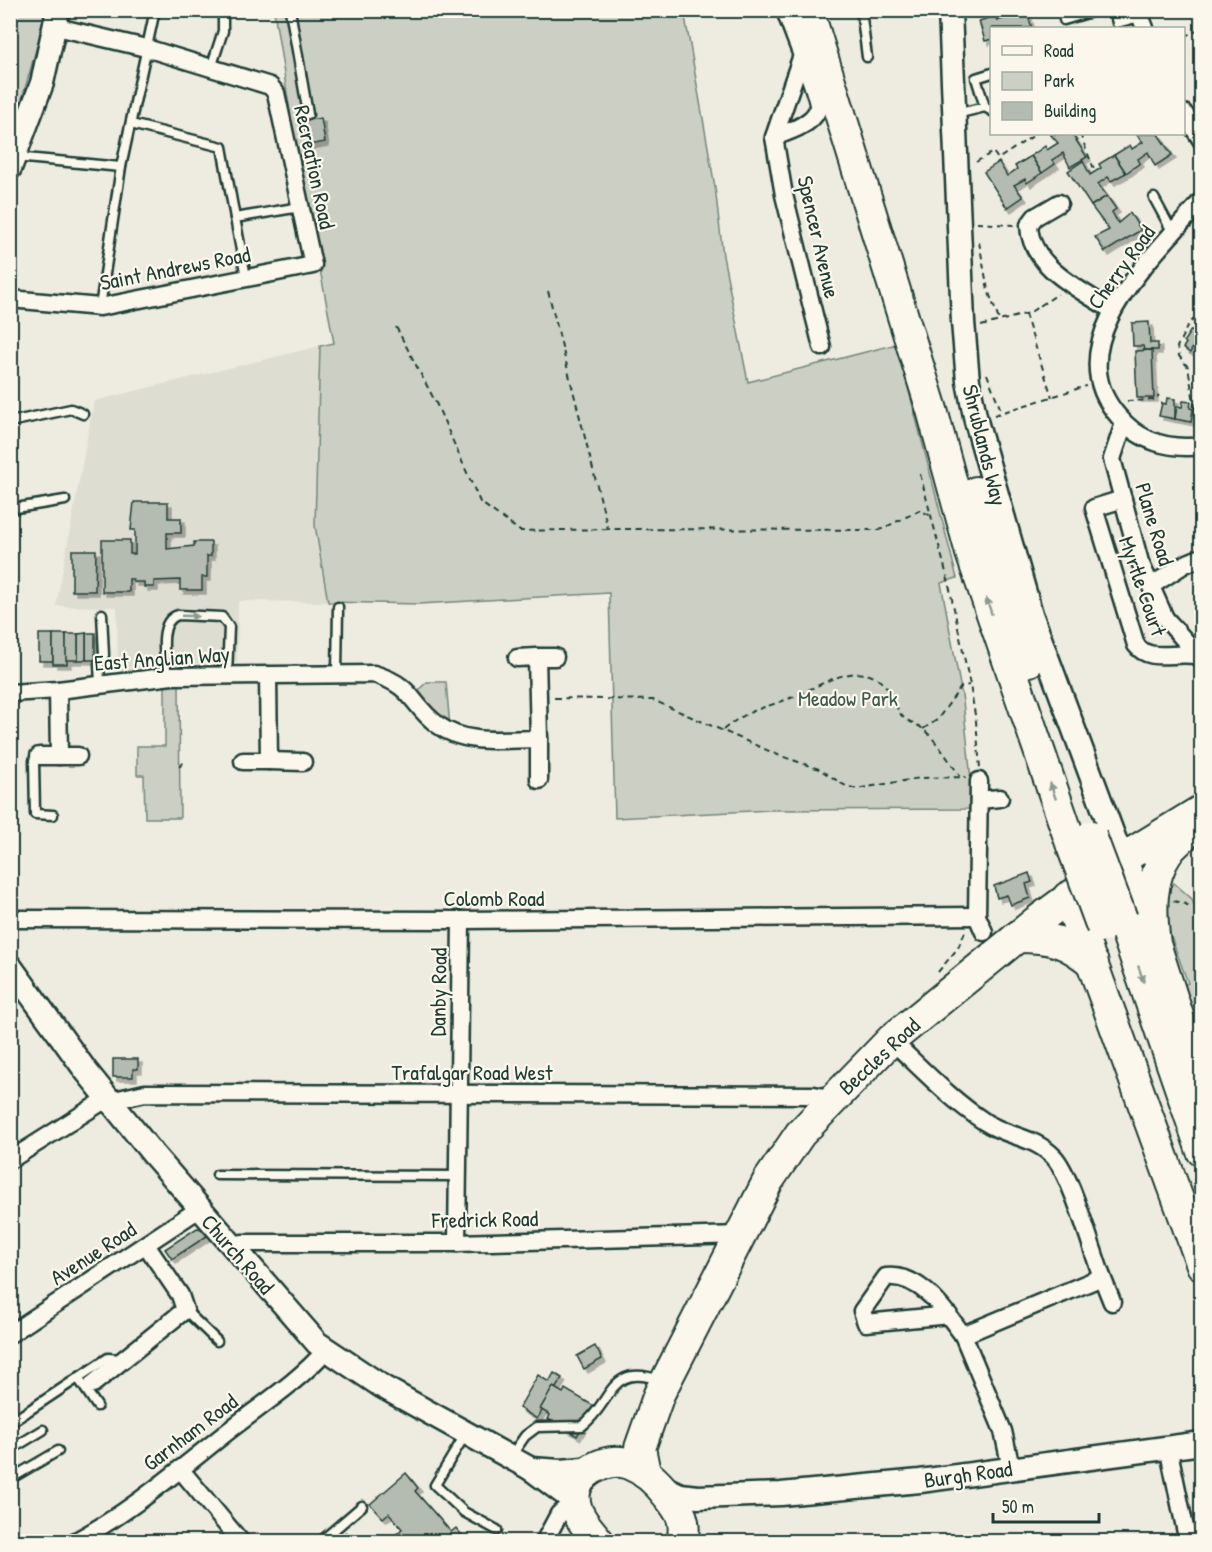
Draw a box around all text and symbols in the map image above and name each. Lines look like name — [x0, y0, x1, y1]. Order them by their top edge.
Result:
legend — [990, 27, 1185, 135]
text: Road — [1044, 38, 1074, 63]
text: Park — [1044, 68, 1075, 93]
text: Building — [1044, 98, 1096, 123]
street label: Recreation Road — [287, 102, 343, 232]
street label: Spencer Avenue — [790, 173, 848, 301]
street label: Cherry Road — [1080, 218, 1162, 315]
street label: Saint Andrews Road — [97, 239, 253, 297]
street label: Shrublands Way — [955, 381, 1015, 509]
street label: Plane Road — [1128, 479, 1182, 569]
street label: Myrtle Court — [1112, 532, 1174, 640]
one-way arrow — [984, 597, 994, 615]
one-way arrow — [181, 611, 200, 620]
street label: East Anglian Way — [93, 638, 231, 678]
park label: Meadow Park — [798, 683, 898, 713]
one-way arrow — [1047, 782, 1057, 800]
street label: Colomb Road — [444, 883, 545, 913]
street label: Danby Road — [422, 947, 454, 1037]
one-way arrow — [1136, 966, 1146, 984]
street label: Beccles Road — [832, 1010, 927, 1101]
street label: Trafalgar Road West — [391, 1057, 553, 1087]
street label: Fredrick Road — [431, 1203, 539, 1235]
street label: Church Road — [195, 1207, 282, 1301]
street label: Avenue Road — [44, 1214, 142, 1292]
street label: Garnham Road — [136, 1386, 244, 1478]
street label: Burgh Road — [922, 1453, 1014, 1495]
scale bar — [993, 1486, 1100, 1524]
text: 50 m — [1002, 1494, 1034, 1519]

